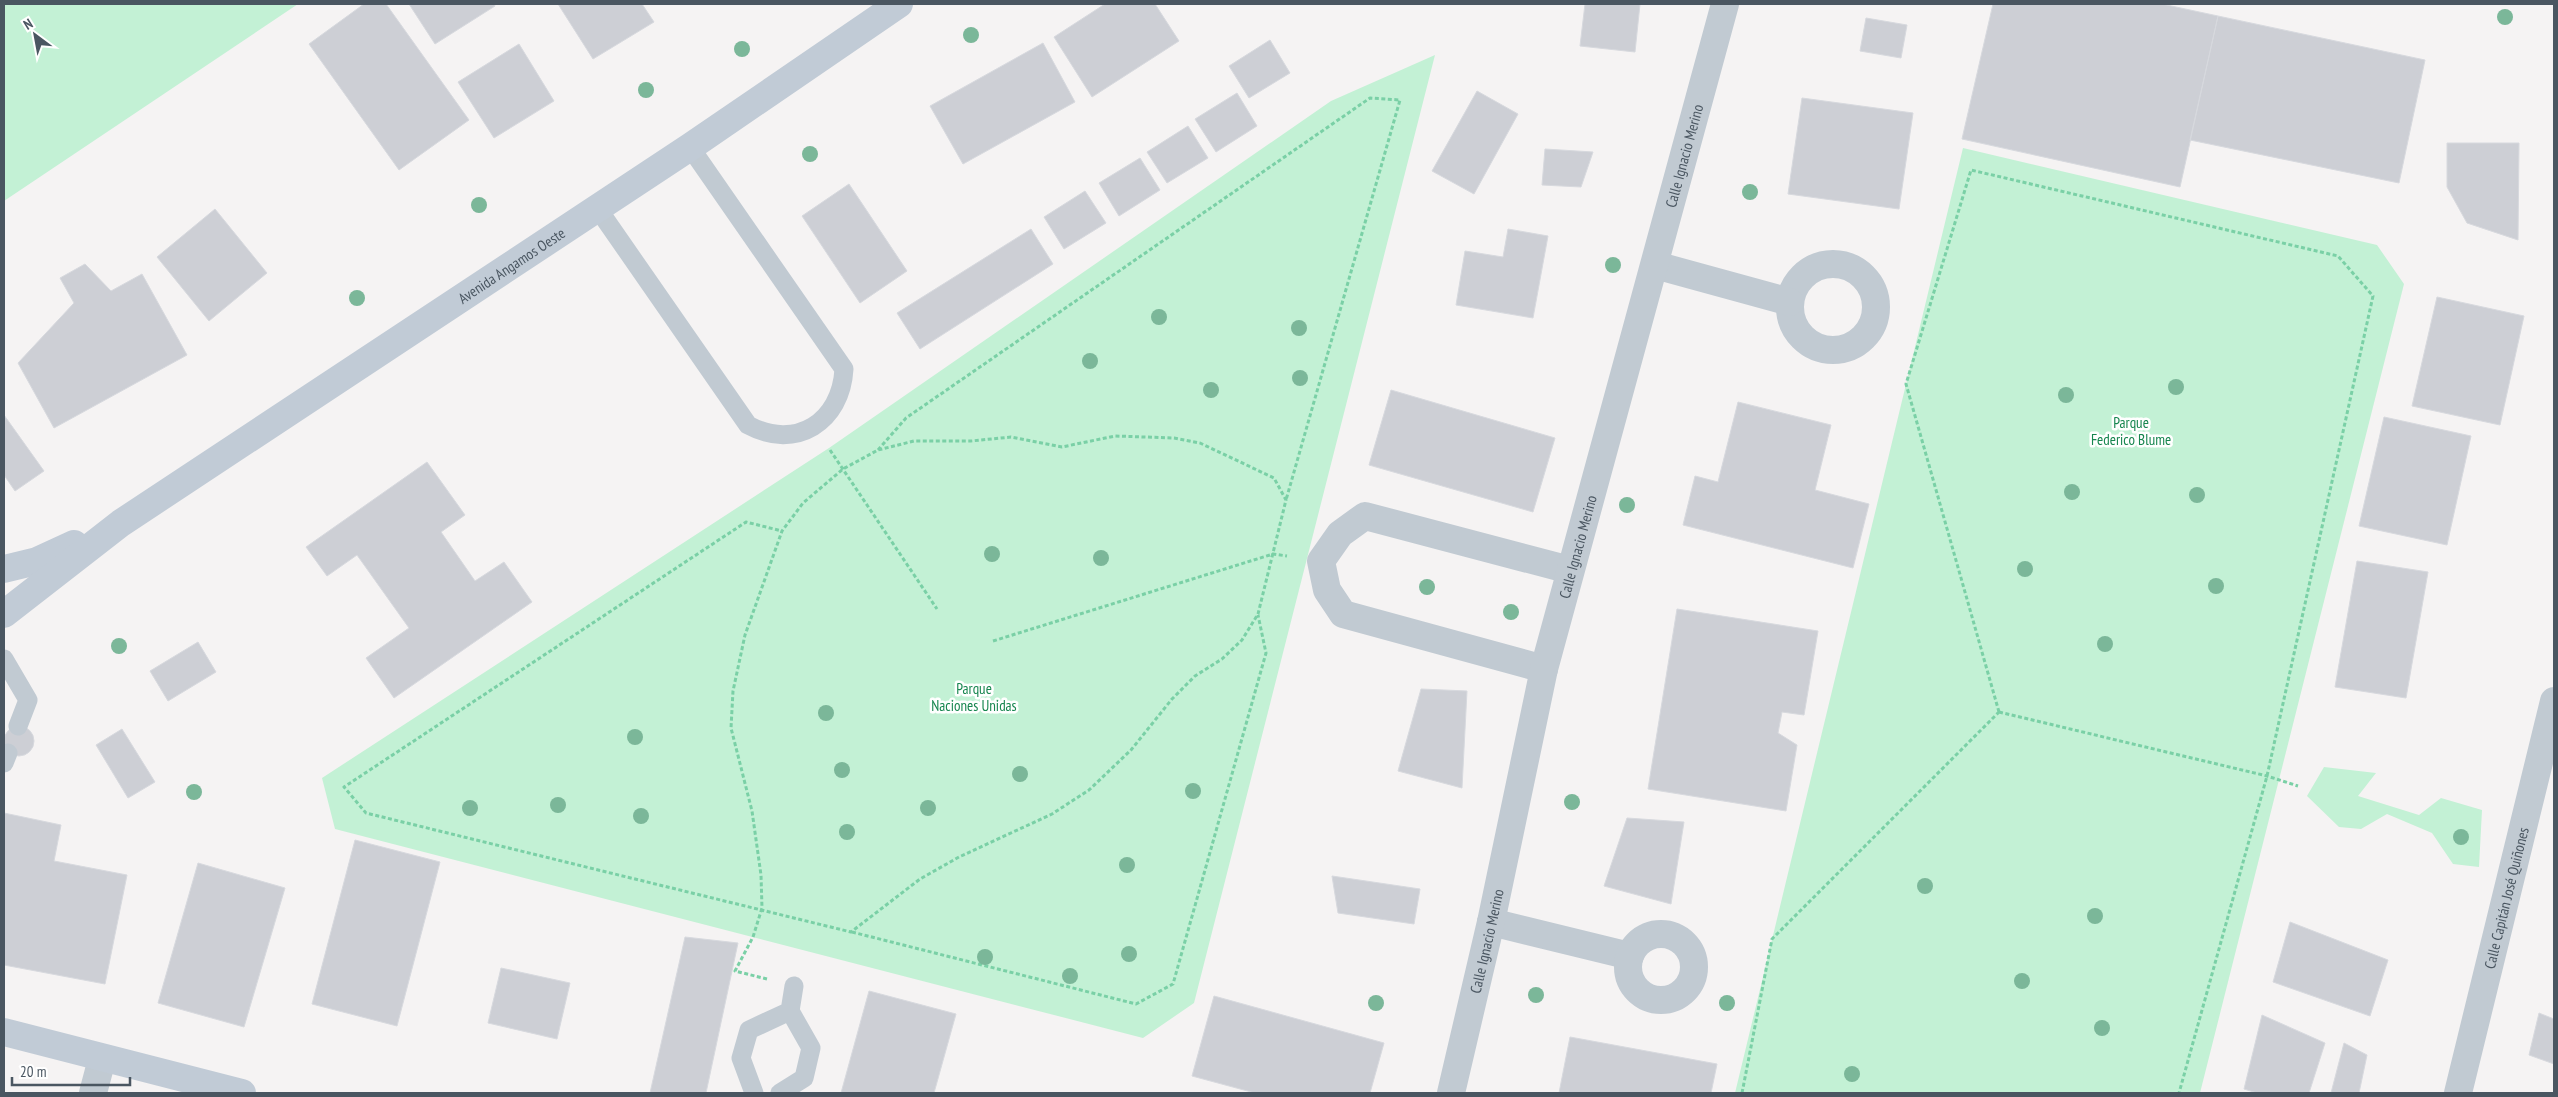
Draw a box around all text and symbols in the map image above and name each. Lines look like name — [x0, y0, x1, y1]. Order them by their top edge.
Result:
north arrow — [10, 10, 60, 60]
text: N — [20, 14, 36, 34]
street label: Calle Ignacio Merino — [1661, 102, 1707, 210]
street label: Avenida Angamos Oeste — [454, 223, 568, 307]
park label: Parque Federico Blume — [2091, 413, 2171, 449]
street label: Calle Ignacio Merino — [1554, 493, 1600, 600]
park label: Parque Naciones Unidas — [931, 679, 1017, 715]
street label: Calle Capitán José Quiñones — [2479, 825, 2532, 970]
street label: Calle Ignacio Merino — [1465, 887, 1507, 995]
scale bar — [12, 1054, 130, 1086]
text: 20 m — [20, 1062, 46, 1081]

